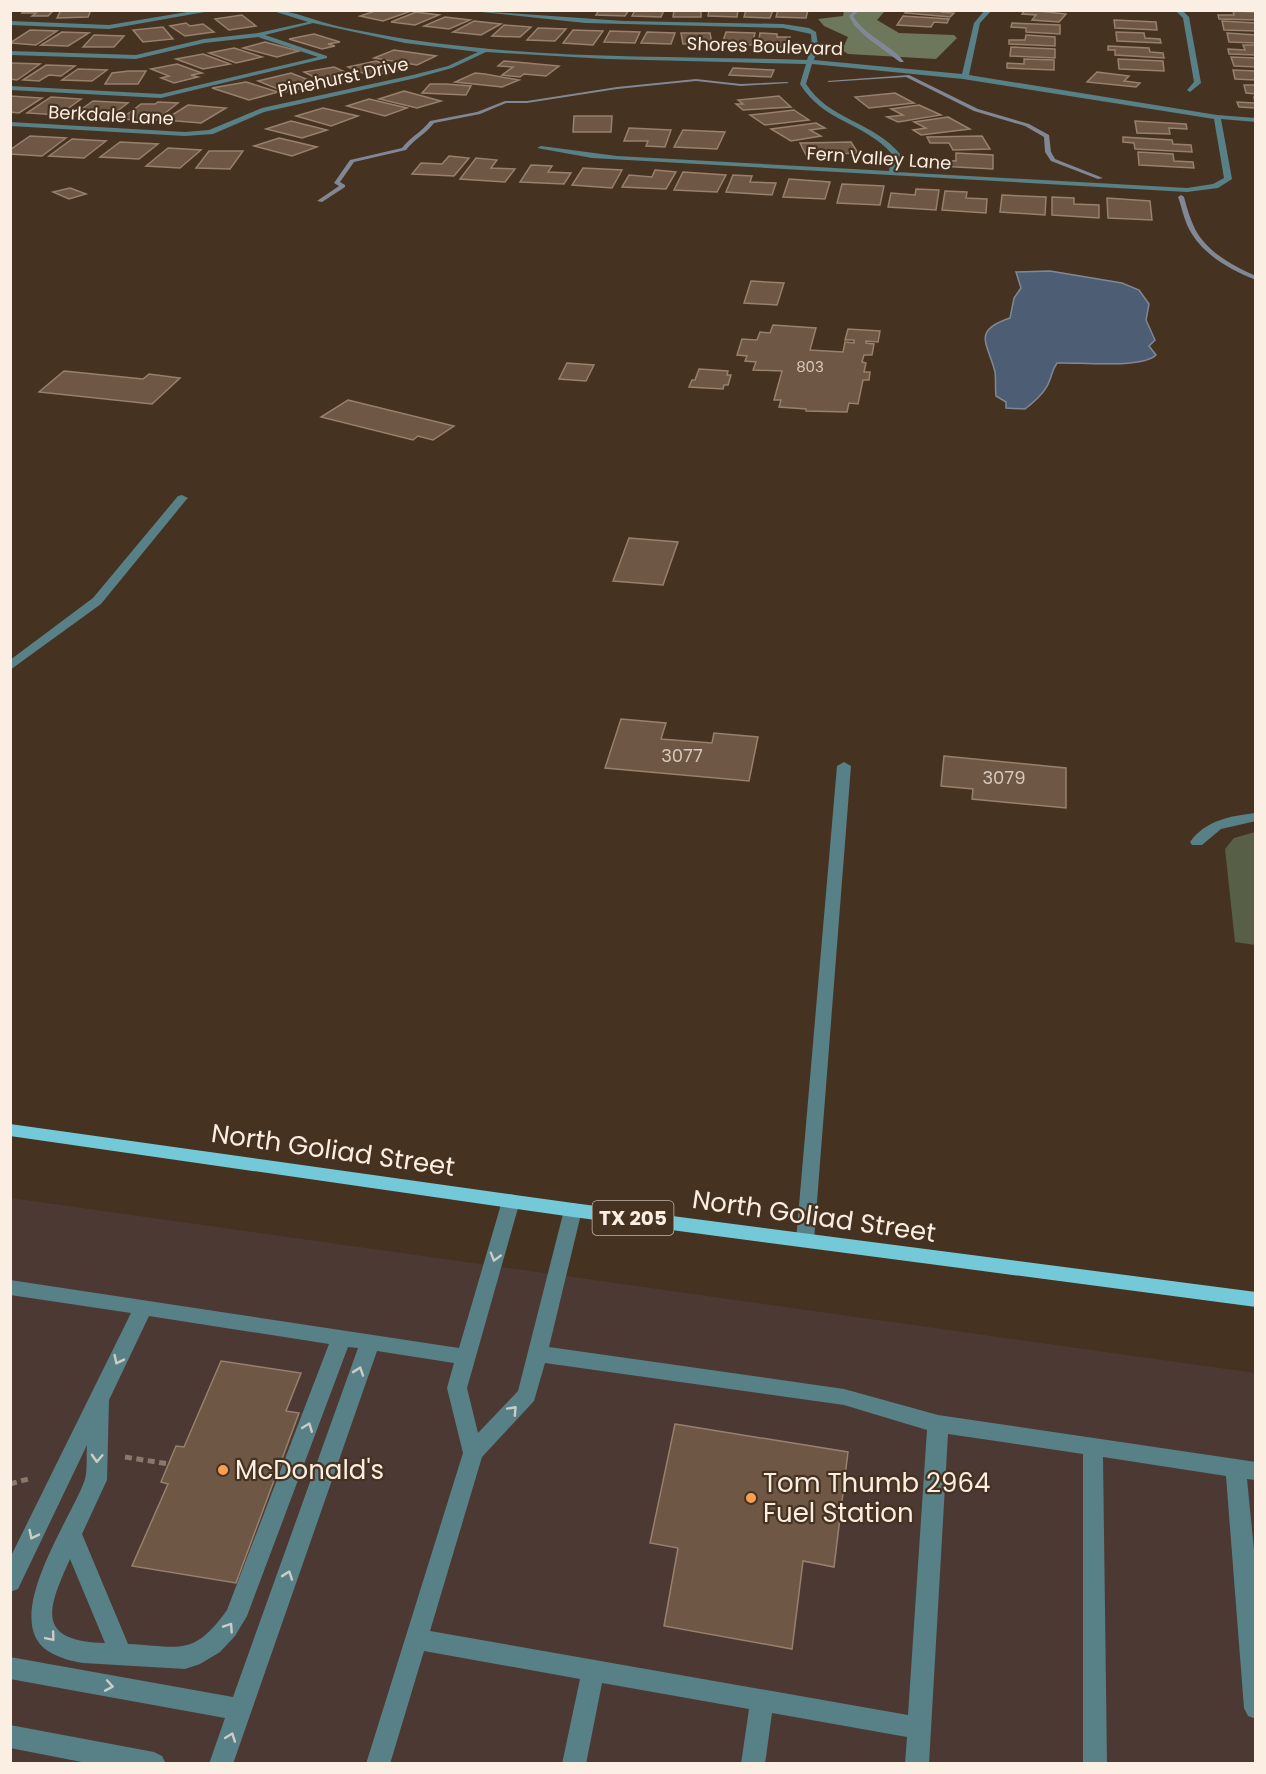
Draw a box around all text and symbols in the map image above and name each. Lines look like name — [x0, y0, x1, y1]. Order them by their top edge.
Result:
street label: Shores Boulevard — [686, 31, 844, 61]
street label: Pinehurst Drive — [275, 51, 411, 103]
street label: Berkdale Lane — [48, 99, 174, 131]
street label: Fern Valley Lane — [806, 140, 952, 176]
house number: 803 — [796, 356, 824, 377]
house number: 3077 — [661, 743, 703, 768]
house number: 3079 — [982, 765, 1026, 790]
street label: North Goliad Street — [209, 1115, 457, 1185]
street label: North Goliad Street — [690, 1181, 938, 1251]
road number: TX 205 — [592, 1201, 674, 1235]
one-way arrow — [490, 1251, 502, 1262]
one-way arrow — [114, 1353, 126, 1364]
one-way arrow — [352, 1366, 365, 1377]
one-way arrow — [506, 1406, 517, 1417]
one-way arrow — [300, 1422, 313, 1432]
place label: McDonald's — [235, 1452, 384, 1488]
one-way arrow — [90, 1453, 103, 1462]
marker: McDonald's — [216, 1463, 230, 1477]
place label: Tom Thumb 2964 Fuel Station — [763, 1465, 990, 1531]
marker: Tom Thumb 2964 Fuel Station — [744, 1491, 758, 1505]
one-way arrow — [29, 1529, 41, 1540]
one-way arrow — [281, 1570, 294, 1581]
one-way arrow — [221, 1623, 232, 1634]
one-way arrow — [43, 1630, 54, 1641]
one-way arrow — [104, 1679, 114, 1692]
one-way arrow — [224, 1732, 236, 1743]

